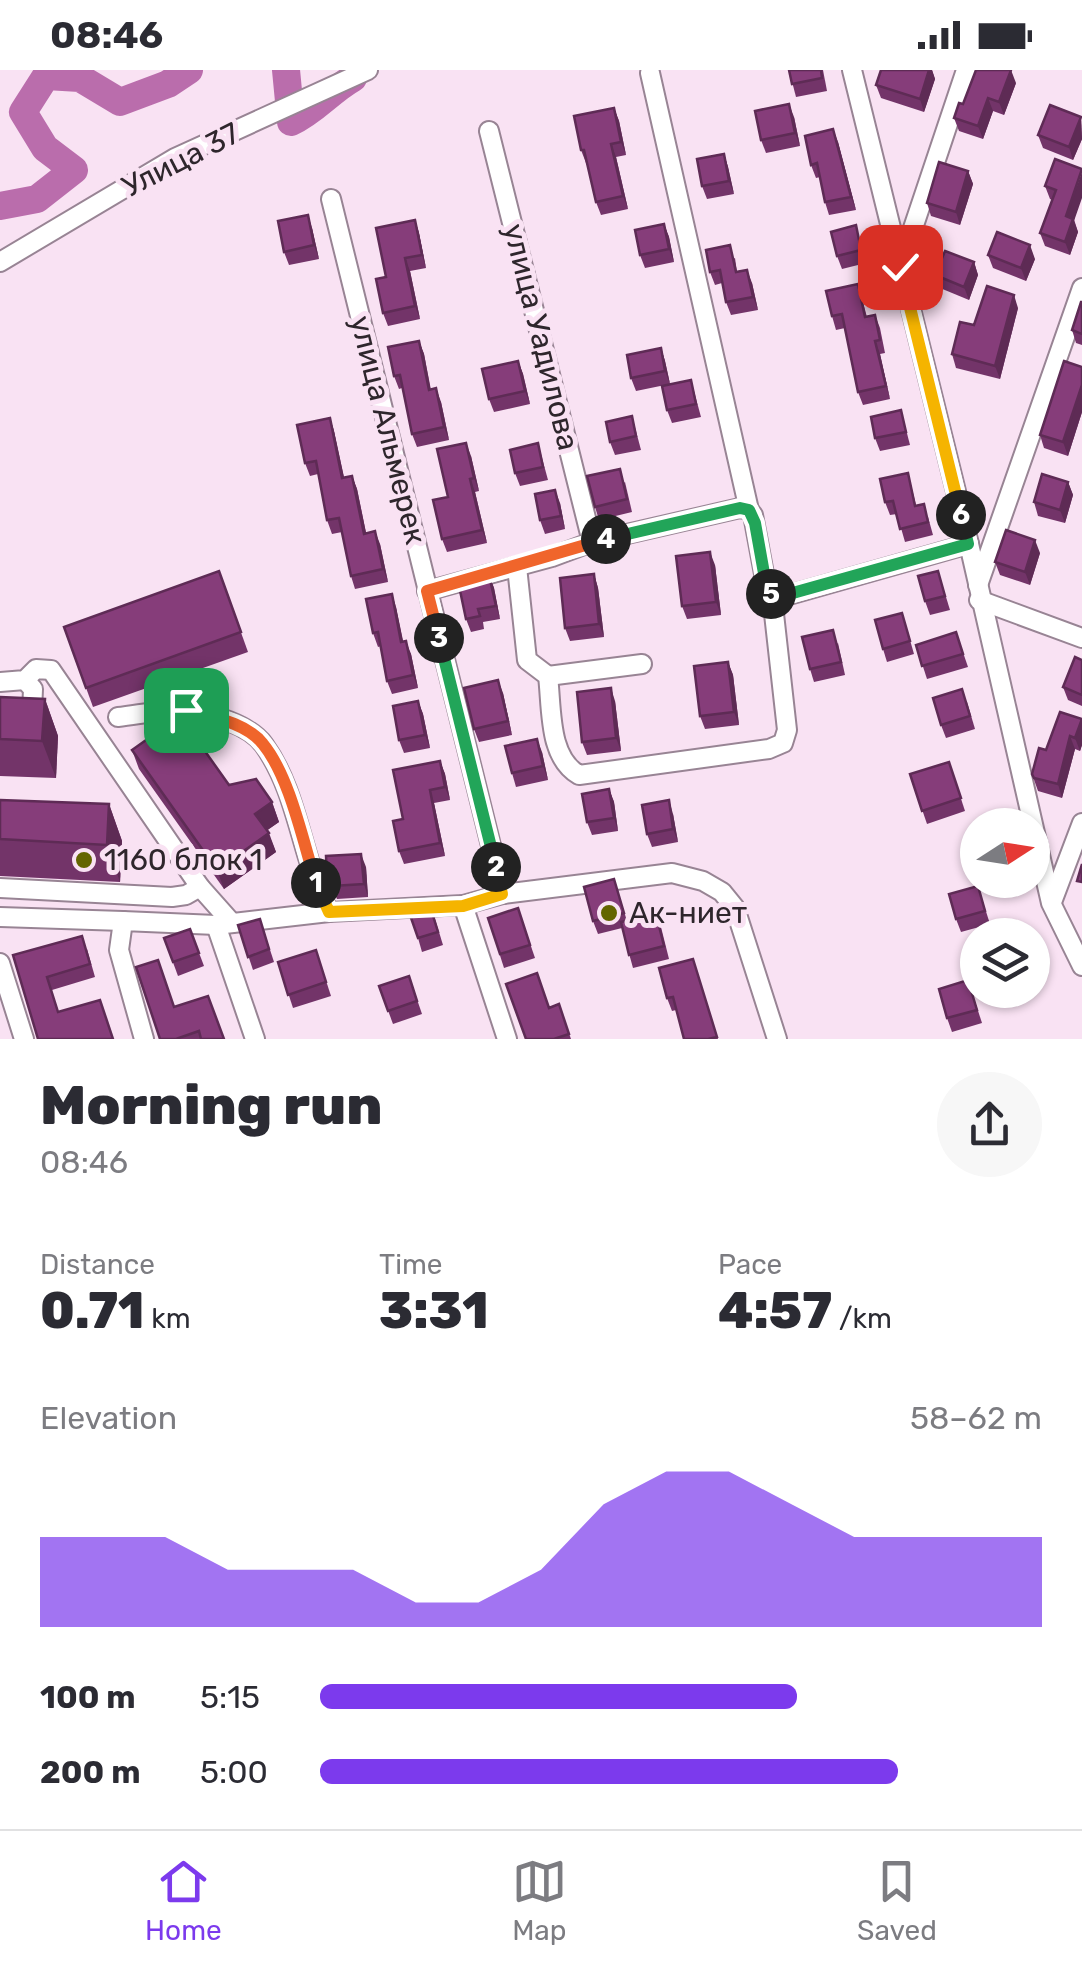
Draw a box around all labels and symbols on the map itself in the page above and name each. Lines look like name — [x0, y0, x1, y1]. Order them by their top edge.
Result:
street label: Улица 37 — [116, 115, 246, 205]
street label: улица Уадилова — [495, 220, 587, 454]
pin — [858, 225, 943, 310]
street label: улица Альмерек — [342, 312, 434, 548]
pin: 6 — [936, 490, 986, 540]
pin: 4 — [581, 514, 631, 564]
pin: 5 — [746, 569, 796, 619]
pin: 3 — [414, 613, 464, 663]
pin — [144, 668, 229, 753]
north arrow — [960, 808, 1050, 898]
place label: 1160 блок 1 — [104, 842, 263, 878]
pin: 2 — [471, 842, 521, 892]
marker: 1160 блок 1 — [73, 849, 95, 871]
pin: 1 — [291, 858, 341, 908]
place label: Ак-ниет — [629, 895, 747, 931]
marker: Ак-ниет — [598, 902, 620, 924]

